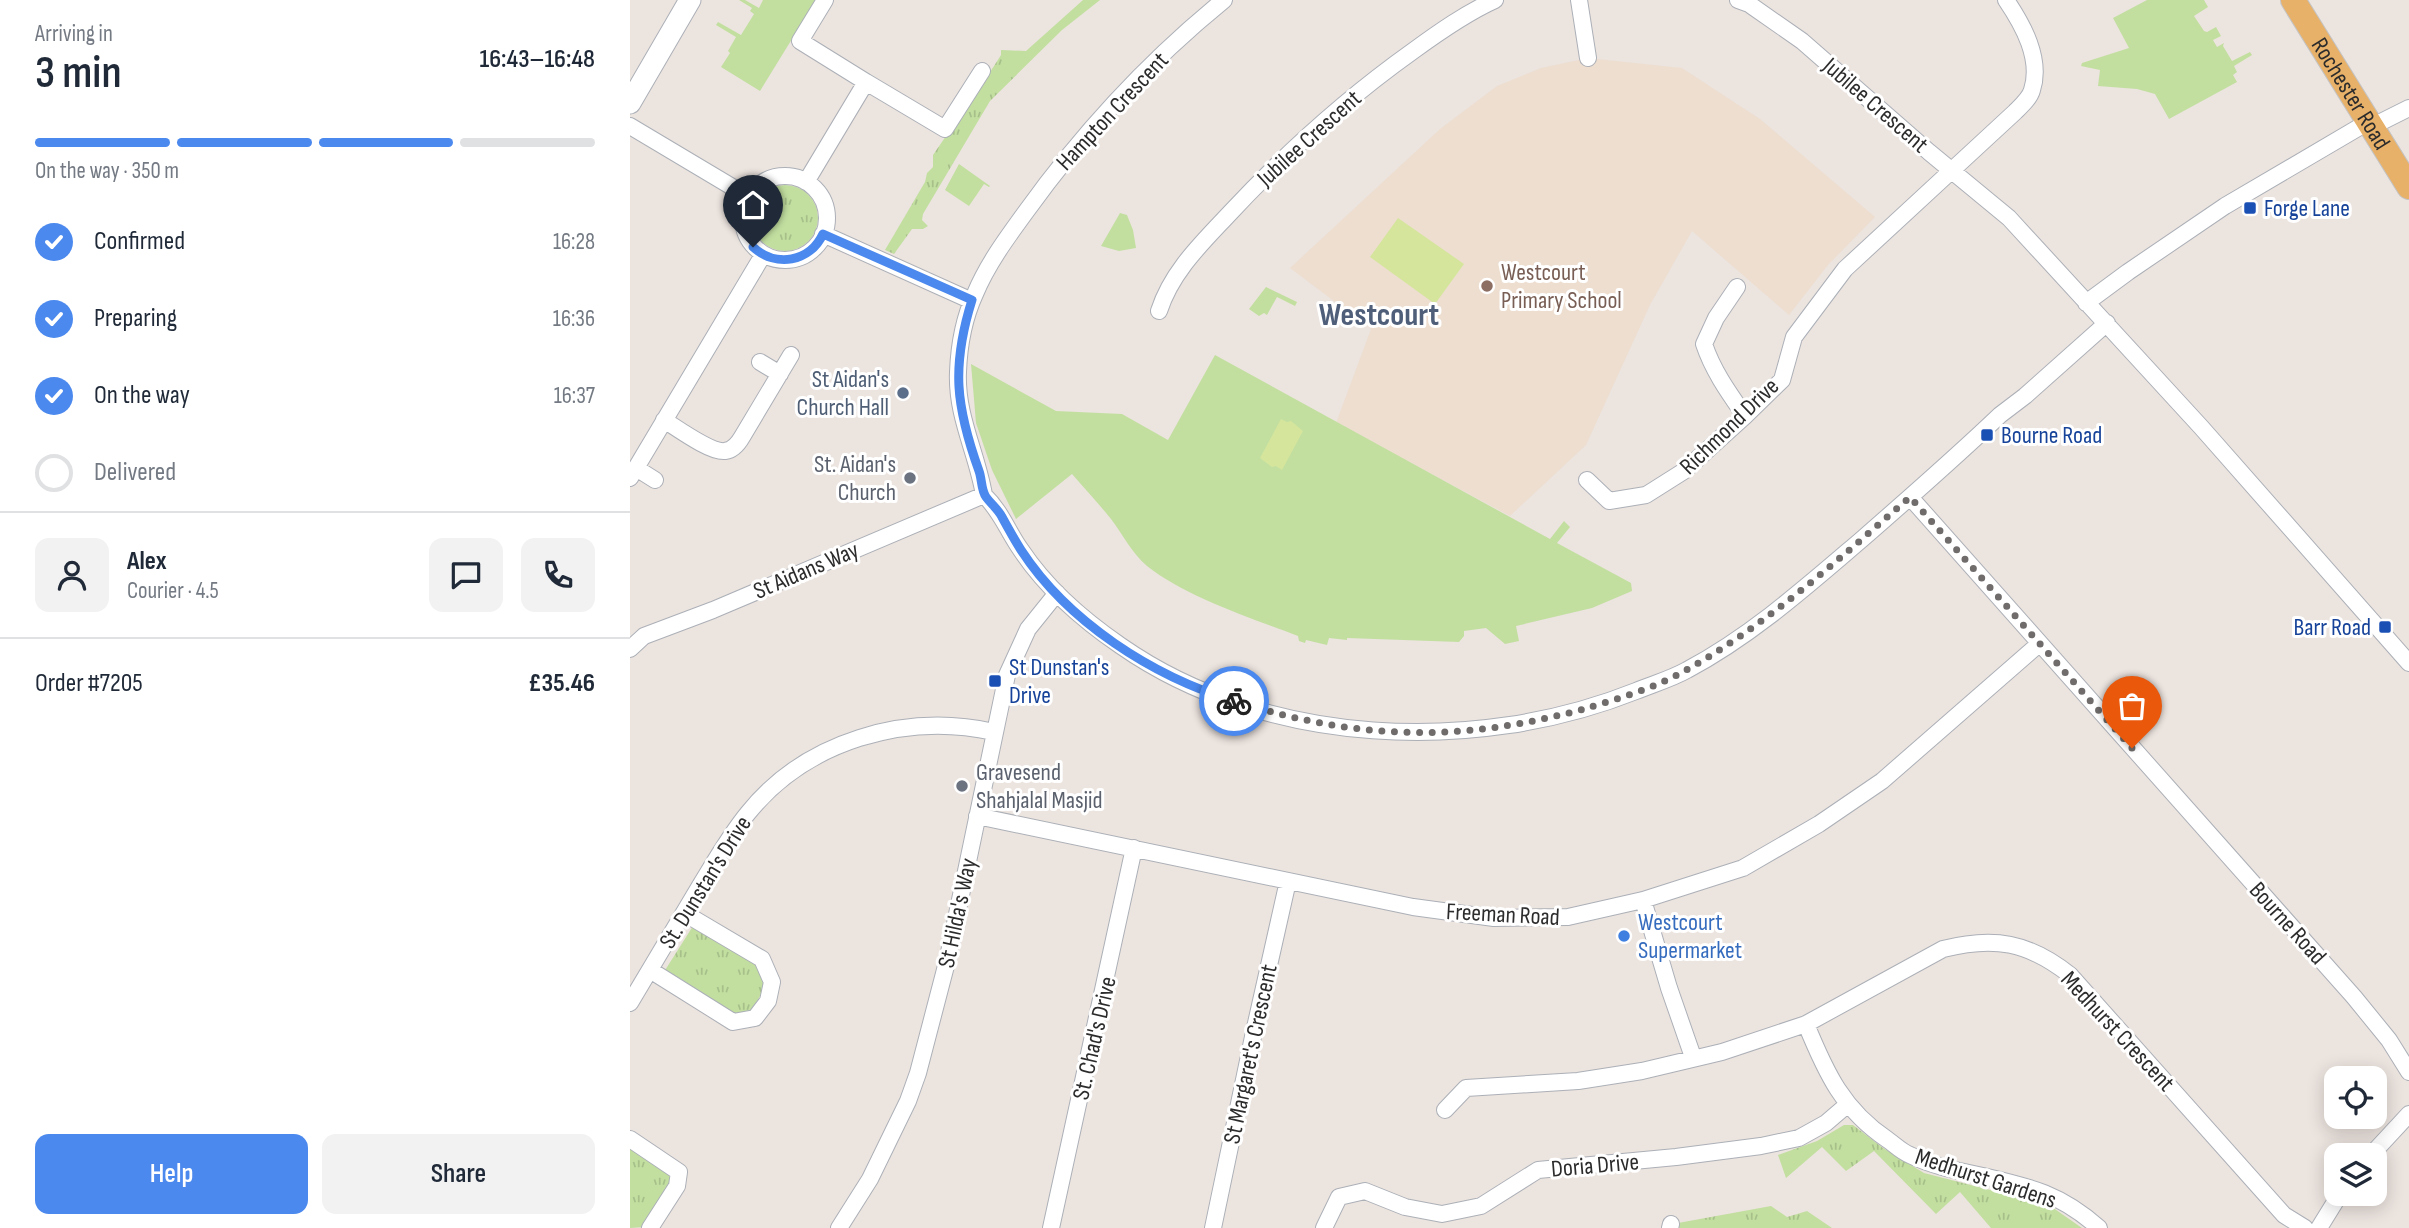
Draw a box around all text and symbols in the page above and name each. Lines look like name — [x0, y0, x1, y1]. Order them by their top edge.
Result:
text: Arriving in — [35, 20, 113, 48]
street label: Rochester Road — [2305, 32, 2396, 155]
text: 16:43–16:48 — [480, 44, 595, 75]
text: 3 min — [35, 46, 122, 101]
street label: Hampton Crescent — [1050, 46, 1175, 177]
street label: Jubilee Crescent — [1816, 51, 1934, 159]
street label: Jubilee Crescent — [1251, 84, 1367, 193]
text: On the way · 350 m — [35, 157, 179, 185]
pin — [723, 175, 783, 247]
icon: home — [734, 186, 772, 224]
place label: Forge Lane — [2264, 194, 2350, 223]
marker: Forge Lane — [2242, 200, 2258, 216]
icon: check — [35, 223, 73, 261]
text: Confirmed — [94, 226, 185, 257]
text: 16:28 — [553, 228, 595, 256]
place label: Westcourt Primary School — [1501, 258, 1622, 315]
marker: Westcourt Primary School — [1479, 278, 1495, 294]
district label: Westcourt — [1319, 296, 1439, 335]
icon: check — [35, 300, 73, 338]
text: Preparing — [94, 303, 177, 334]
text: 16:36 — [553, 305, 595, 333]
place label: St Aidan's Church Hall — [797, 365, 889, 422]
street label: Richmond Drive — [1674, 372, 1785, 481]
icon: check — [35, 377, 73, 415]
text: On the way — [94, 380, 190, 411]
text: 16:37 — [554, 382, 595, 410]
marker: St Aidan's Church Hall — [895, 385, 911, 401]
place label: Bourne Road — [2001, 421, 2102, 450]
marker: Bourne Road — [1979, 427, 1995, 443]
place label: St. Aidan's Church — [814, 450, 896, 507]
text: Delivered — [94, 457, 176, 488]
marker: St. Aidan's Church — [902, 470, 918, 486]
street label: St Aidans Way — [749, 535, 863, 606]
button: person — [35, 538, 109, 612]
button: chat — [429, 538, 503, 612]
button: phone — [521, 538, 595, 612]
text: Alex — [127, 546, 167, 577]
text: Courier · 4.5 — [127, 577, 219, 605]
place label: Barr Road — [2293, 613, 2371, 642]
marker: Barr Road — [2377, 619, 2393, 635]
place label: St Dunstan's Drive — [1009, 653, 1109, 710]
courier — [1199, 666, 1269, 736]
text: Order #7205 — [35, 668, 143, 699]
text: £35.46 — [528, 668, 595, 699]
marker: St Dunstan's Drive — [987, 673, 1003, 689]
pin — [2102, 676, 2162, 748]
icon: bike — [1215, 682, 1253, 720]
icon: bag — [2113, 687, 2151, 725]
place label: Gravesend Shahjalal Masjid — [976, 758, 1102, 815]
marker: Gravesend Shahjalal Masjid — [954, 778, 970, 794]
street label: St. Dunstan's Drive — [653, 811, 758, 954]
street label: St Hilda's Way — [932, 856, 983, 971]
street label: Bourne Road — [2243, 876, 2332, 971]
street label: Freeman Road — [1445, 897, 1560, 932]
place label: Westcourt Supermarket — [1638, 908, 1742, 965]
marker: Westcourt Supermarket — [1616, 928, 1632, 944]
street label: St Margaret's Crescent — [1217, 962, 1284, 1146]
street label: Medhurst Crescent — [2055, 965, 2181, 1097]
street label: St. Chad's Drive — [1066, 974, 1123, 1103]
map controls — [2324, 1066, 2387, 1206]
button: locate — [2324, 1066, 2387, 1129]
button: Help — [35, 1134, 308, 1214]
button: Share — [322, 1134, 595, 1214]
street label: Medhurst Gardens — [1912, 1142, 2060, 1215]
button: layers — [2324, 1143, 2387, 1206]
street label: Doria Drive — [1550, 1147, 1640, 1184]

